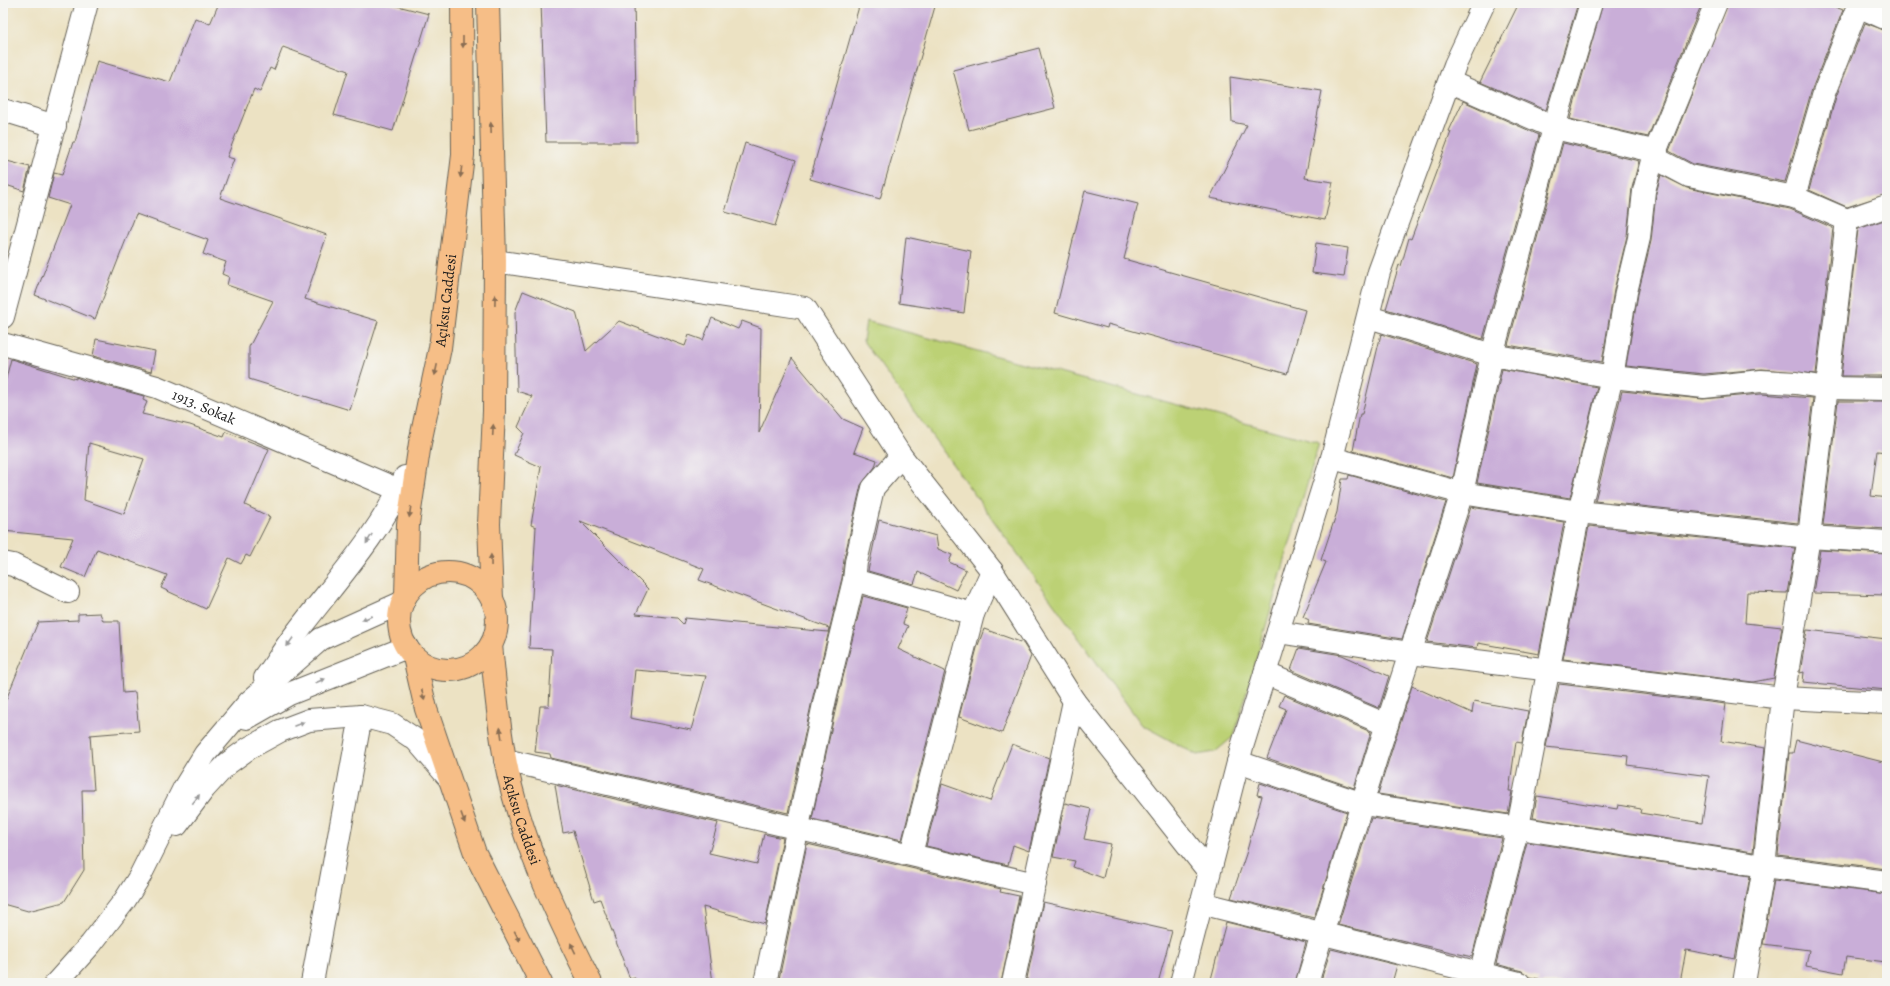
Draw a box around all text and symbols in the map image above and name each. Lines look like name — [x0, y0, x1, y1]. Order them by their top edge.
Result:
one-way arrow — [460, 36, 466, 49]
one-way arrow — [488, 122, 495, 134]
one-way arrow — [458, 166, 464, 178]
street label: Açıksu Caddesi — [430, 253, 461, 349]
one-way arrow — [492, 293, 498, 306]
one-way arrow — [432, 364, 438, 376]
street label: 1913. Sokak — [169, 385, 239, 430]
one-way arrow — [490, 423, 496, 436]
one-way arrow — [407, 506, 413, 518]
one-way arrow — [365, 533, 372, 545]
one-way arrow — [488, 553, 494, 566]
one-way arrow — [361, 614, 373, 621]
one-way arrow — [286, 637, 294, 647]
one-way arrow — [314, 678, 325, 684]
one-way arrow — [420, 689, 426, 701]
one-way arrow — [294, 720, 306, 726]
one-way arrow — [498, 727, 505, 739]
street label: Açıksu Caddesi — [498, 772, 545, 868]
one-way arrow — [191, 794, 200, 805]
one-way arrow — [460, 813, 466, 825]
one-way arrow — [514, 931, 520, 942]
one-way arrow — [570, 942, 577, 954]

